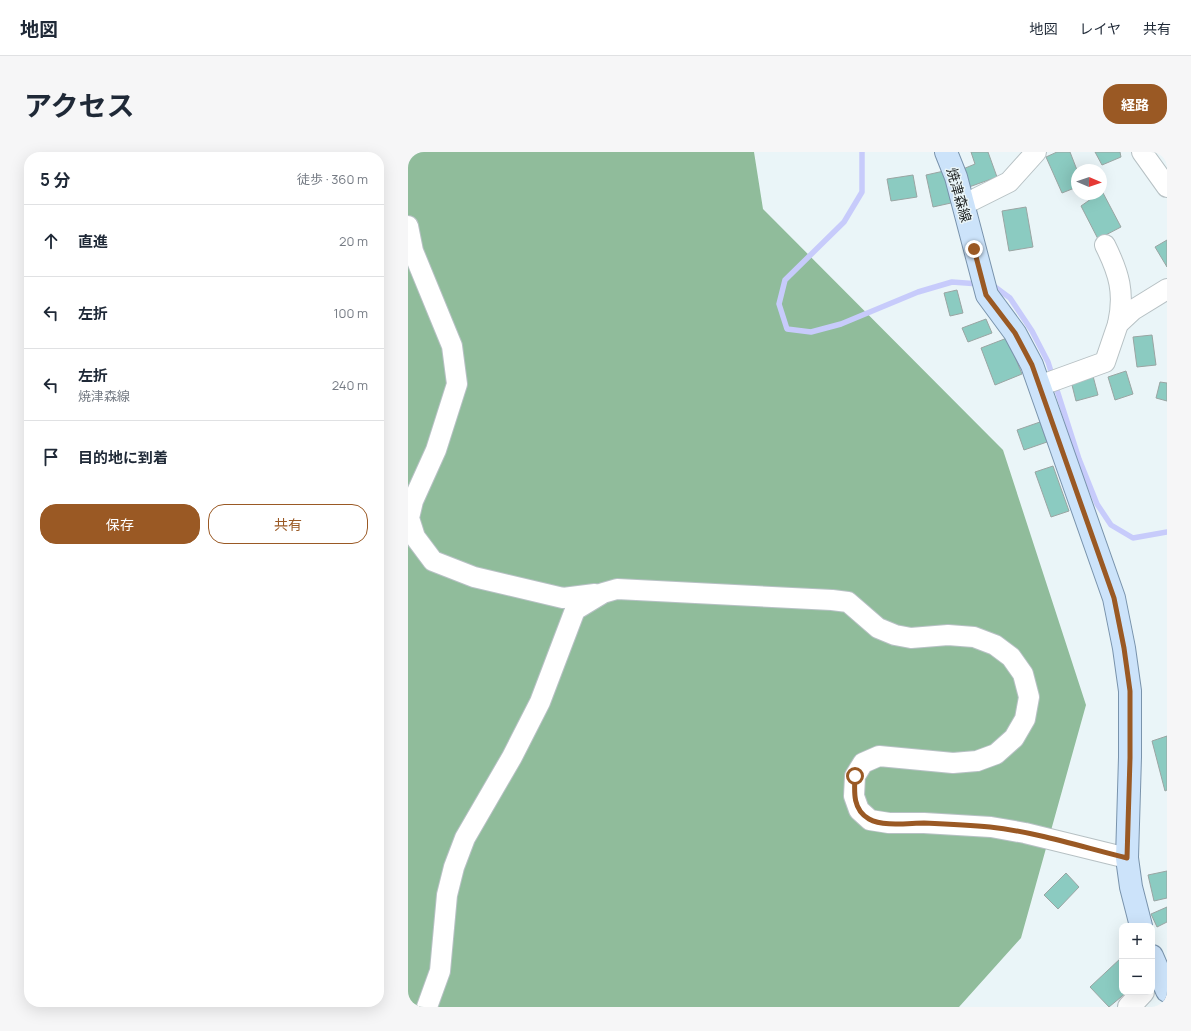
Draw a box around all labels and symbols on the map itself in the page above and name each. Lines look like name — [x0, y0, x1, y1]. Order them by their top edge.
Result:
north arrow — [1071, 164, 1107, 200]
street label: 焼津森線 — [943, 165, 976, 224]
route end — [965, 240, 983, 258]
route start — [846, 767, 864, 785]

